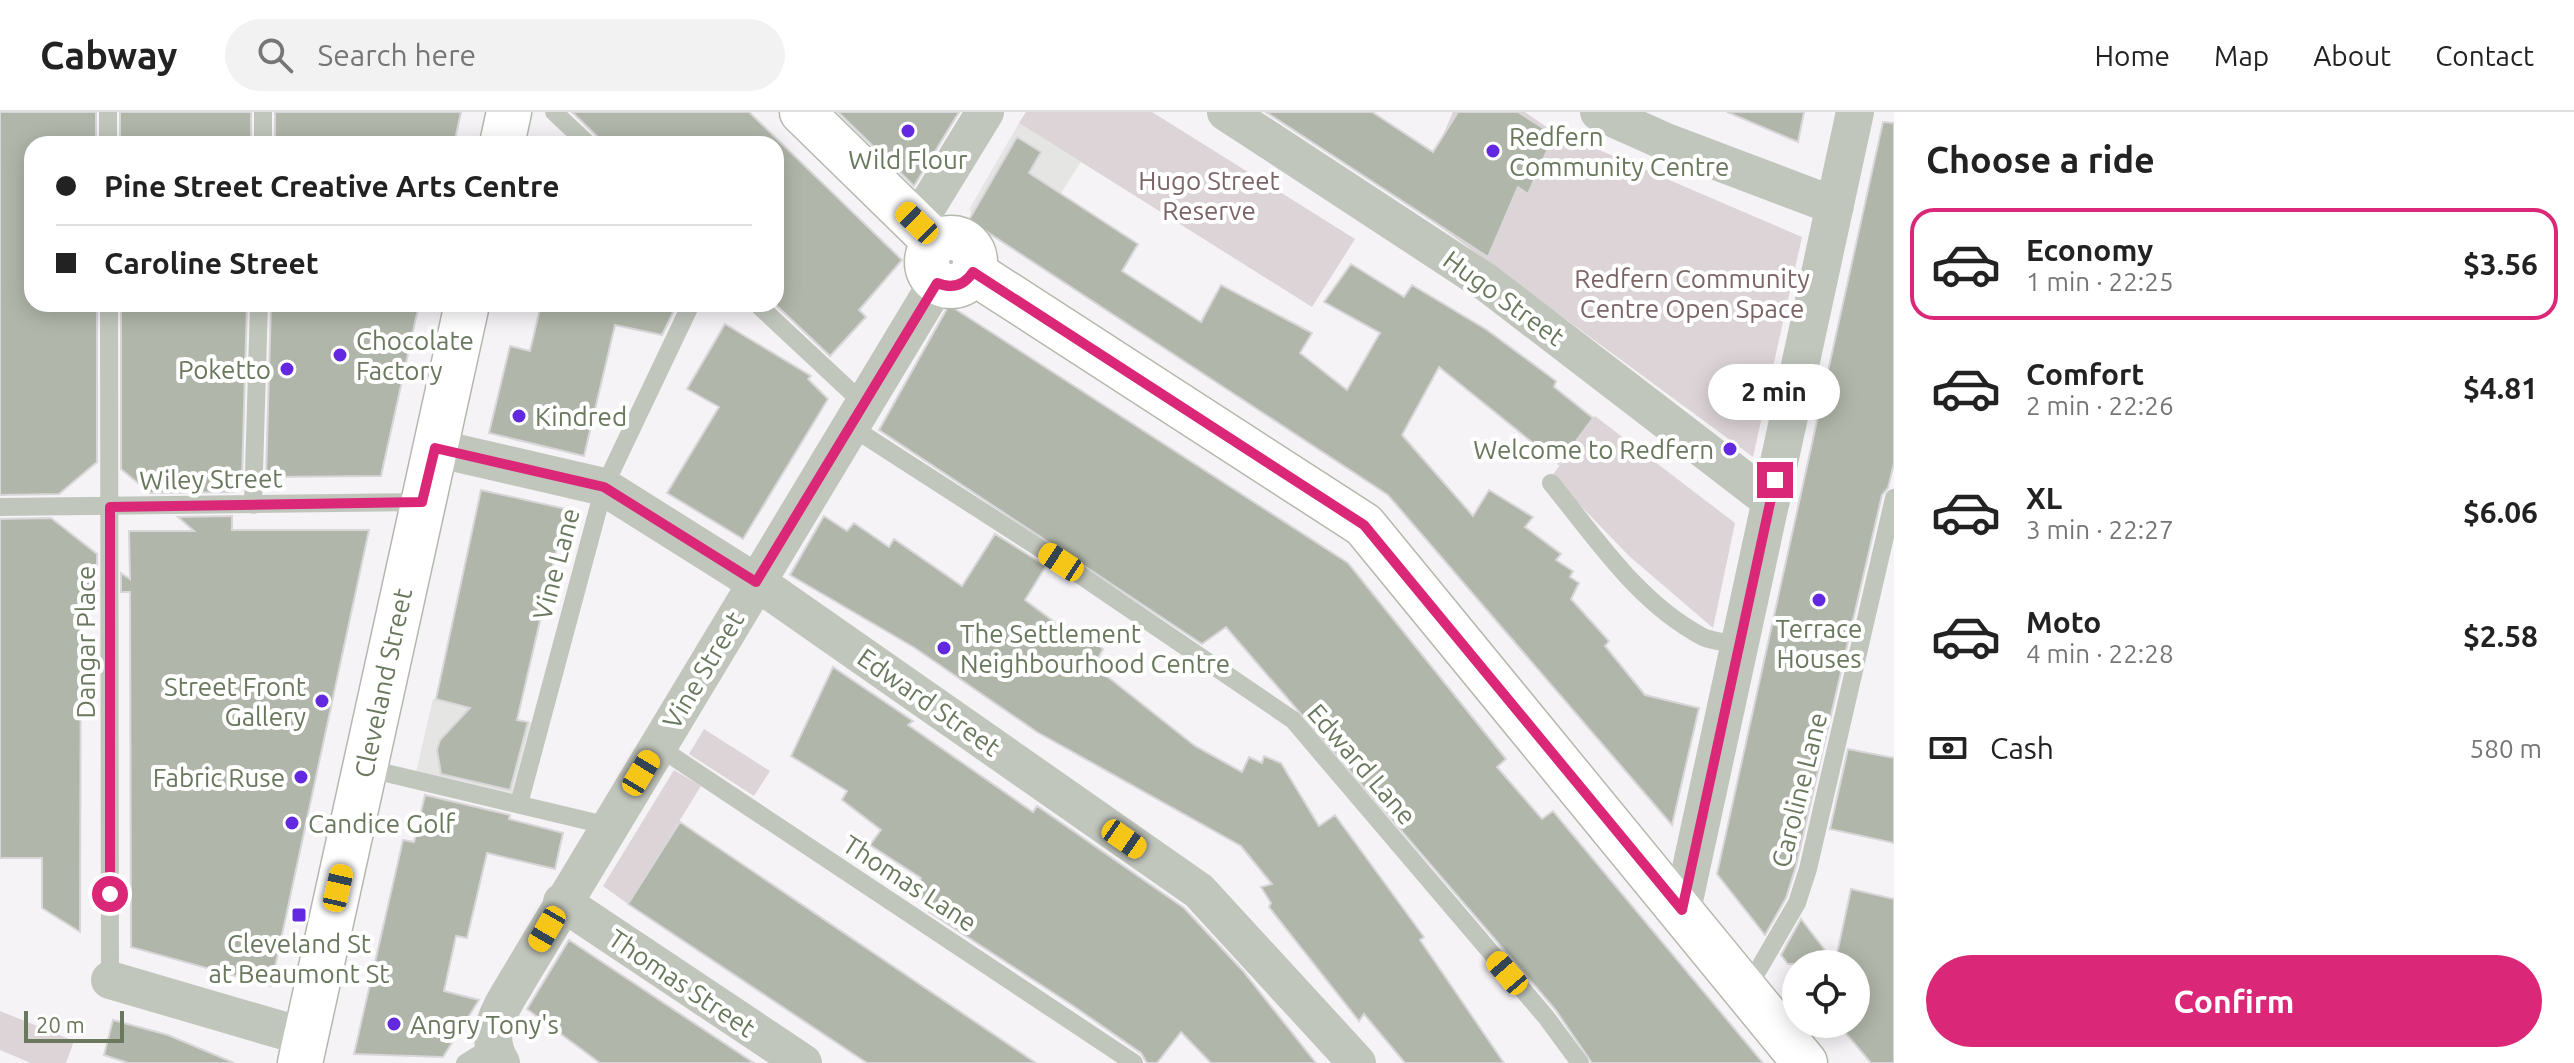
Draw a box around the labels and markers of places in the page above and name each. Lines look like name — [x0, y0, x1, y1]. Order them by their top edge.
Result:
marker: Wild Flour — [899, 122, 917, 140]
place label: Redfern Community Centre — [1509, 122, 1729, 181]
marker: Redfern Community Centre — [1484, 142, 1502, 160]
place label: Wild Flour — [848, 145, 968, 174]
place label: Chocolate Factory — [356, 326, 474, 385]
marker: Chocolate Factory — [331, 346, 349, 364]
place label: Poketto — [178, 355, 271, 384]
marker: Poketto — [278, 360, 296, 378]
place label: Kindred — [535, 402, 627, 431]
marker: Kindred — [510, 407, 528, 425]
place label: Welcome to Redfern — [1473, 435, 1714, 464]
marker: Welcome to Redfern — [1721, 440, 1739, 458]
marker: Terrace Houses — [1810, 591, 1828, 609]
place label: Terrace Houses — [1776, 614, 1862, 673]
place label: The Settlement Neighbourhood Centre — [960, 619, 1230, 678]
marker: The Settlement Neighbourhood Centre — [935, 639, 953, 657]
place label: Street Front Gallery — [164, 672, 306, 731]
marker: Street Front Gallery — [313, 692, 331, 710]
place label: Fabric Ruse — [153, 763, 285, 792]
marker: Fabric Ruse — [292, 768, 310, 786]
place label: Candice Golf — [308, 809, 456, 838]
marker: Candice Golf — [283, 814, 301, 832]
marker: Cleveland St at Beaumont St — [290, 906, 308, 924]
place label: Cleveland St at Beaumont St — [208, 929, 390, 988]
place label: Angry Tony's — [410, 1010, 559, 1039]
marker: Angry Tony's — [385, 1015, 403, 1033]

